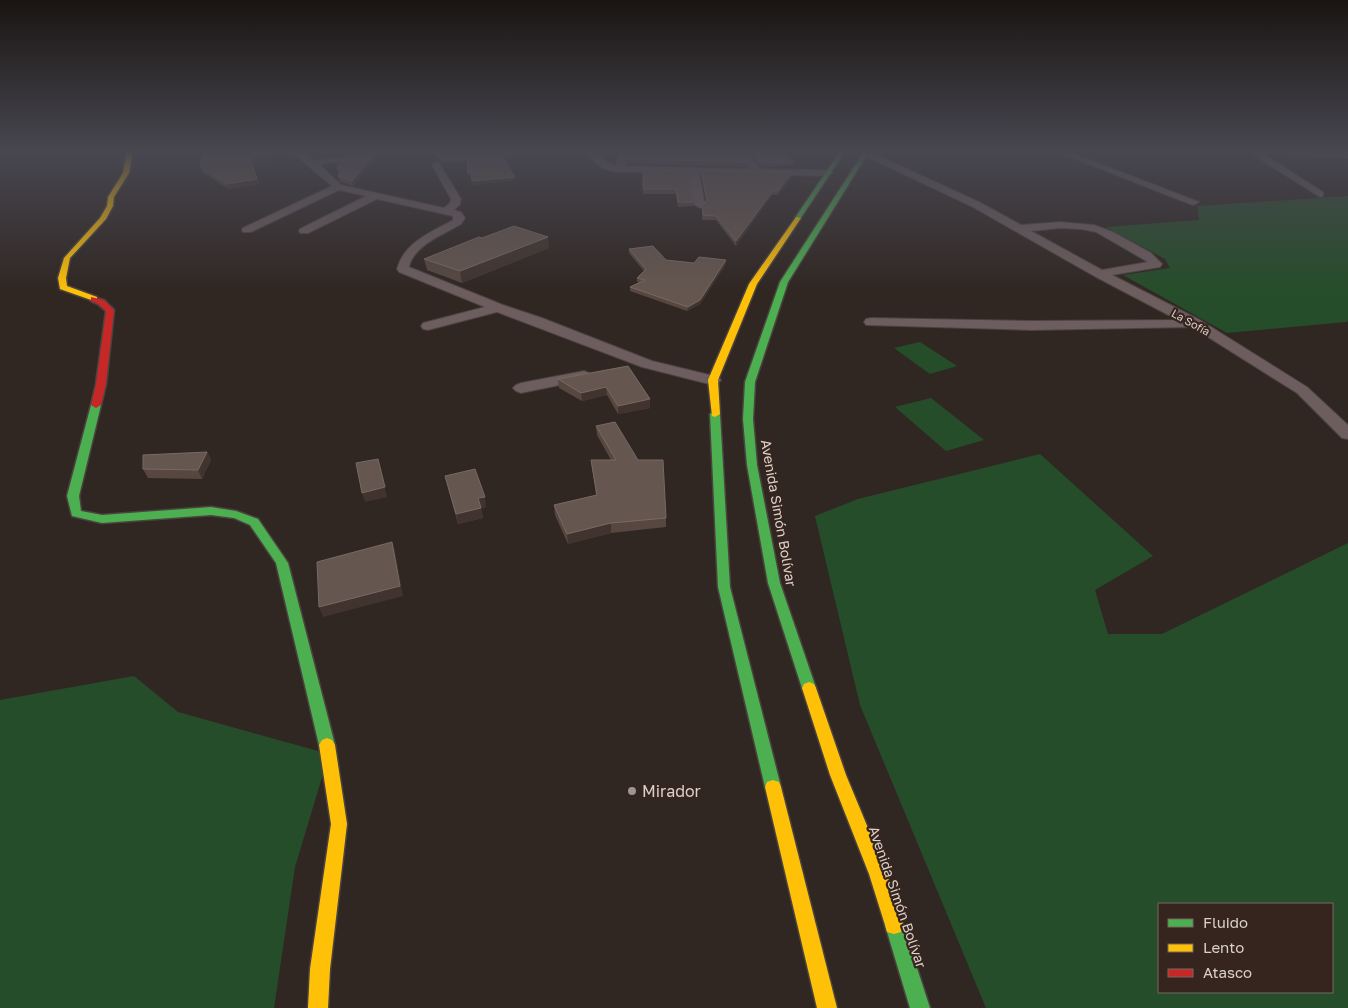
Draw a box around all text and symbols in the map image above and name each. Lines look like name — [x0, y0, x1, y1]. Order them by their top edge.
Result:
street label: La Sofía — [1169, 306, 1213, 338]
street label: Avenida Simón Bolívar — [758, 438, 800, 588]
place label: Mirador — [642, 781, 701, 801]
marker: Mirador — [626, 785, 638, 797]
street label: Avenida Simón Bolívar — [866, 824, 930, 971]
legend — [1158, 903, 1333, 993]
text: Fluido — [1203, 913, 1248, 931]
text: Lento — [1203, 938, 1244, 956]
text: Atasco — [1203, 963, 1252, 981]

